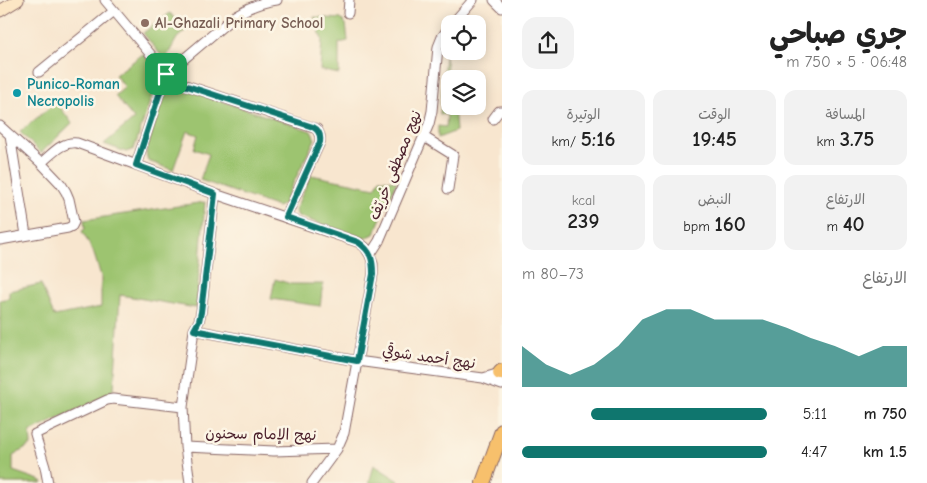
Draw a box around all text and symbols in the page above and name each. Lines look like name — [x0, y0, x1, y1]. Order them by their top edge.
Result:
place label: Al-Ghazali Primary School — [155, 14, 323, 32]
map controls — [441, 15, 486, 115]
button: locate — [441, 15, 486, 60]
marker: Al-Ghazali Primary School — [139, 17, 151, 29]
button: share — [522, 17, 574, 69]
text: جري صباحي — [769, 18, 907, 50]
pin — [145, 53, 187, 95]
text: 06:48 · 5 × 750 m — [786, 53, 907, 71]
icon: arrive — [152, 60, 180, 88]
button: layers — [441, 70, 486, 115]
place label: Punico-Roman Necropolis — [27, 75, 120, 110]
marker: Punico-Roman Necropolis — [11, 87, 23, 99]
text: الوتيرة — [567, 106, 600, 123]
text: الوقت — [698, 106, 731, 123]
text: المسافة — [826, 106, 865, 123]
street label: نهج مصطفى خريّف — [365, 108, 426, 223]
text: 5:16 — [581, 127, 615, 151]
text: 19:45 — [692, 127, 737, 151]
text: 3.75 — [840, 127, 874, 151]
text: /km — [552, 133, 581, 150]
text: km — [817, 133, 840, 150]
text: النبض — [698, 191, 731, 208]
text: الارتفاع — [826, 191, 865, 208]
text: kcal — [572, 192, 595, 209]
text: 239 — [568, 209, 599, 233]
text: 160 — [714, 212, 746, 236]
text: 40 — [843, 212, 865, 236]
text: bpm — [683, 218, 714, 235]
text: m — [826, 218, 843, 235]
text: 73–80 m — [522, 265, 584, 283]
text: الارتفاع — [862, 269, 907, 287]
street label: نهج أحمد شوقي — [381, 340, 477, 373]
text: 5:11 — [803, 405, 827, 423]
text: 750 m — [864, 405, 907, 423]
street label: نهج الإمام سحنون — [205, 424, 317, 446]
text: 4:47 — [801, 443, 827, 461]
text: 1.5 km — [863, 443, 907, 461]

